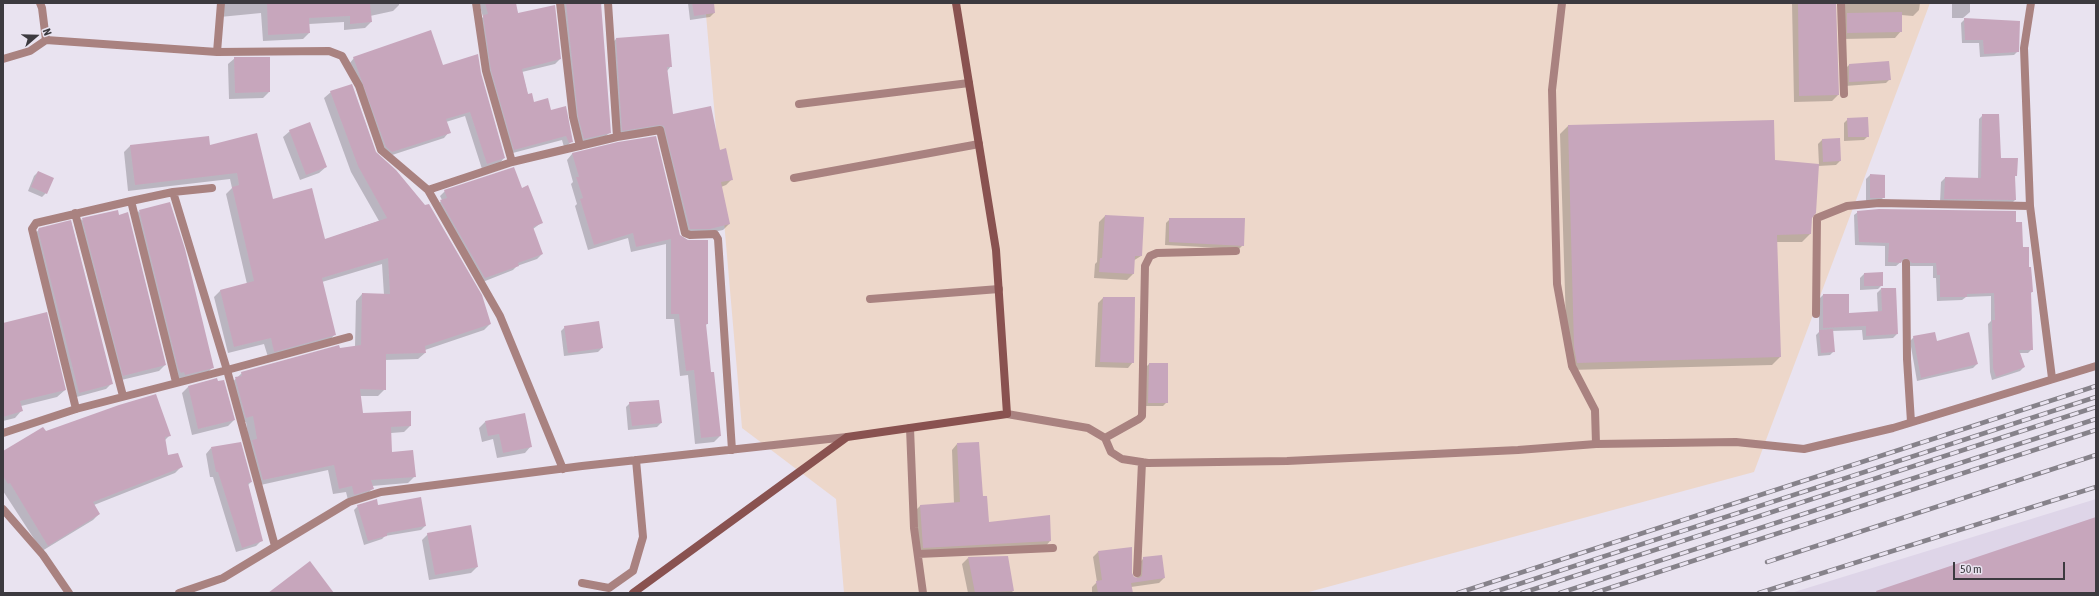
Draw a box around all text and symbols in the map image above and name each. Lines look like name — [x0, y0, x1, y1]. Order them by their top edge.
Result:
north arrow — [16, 16, 56, 56]
text: N — [41, 27, 54, 37]
scale bar — [1955, 554, 2067, 580]
text: 50 m — [1960, 562, 1982, 576]

